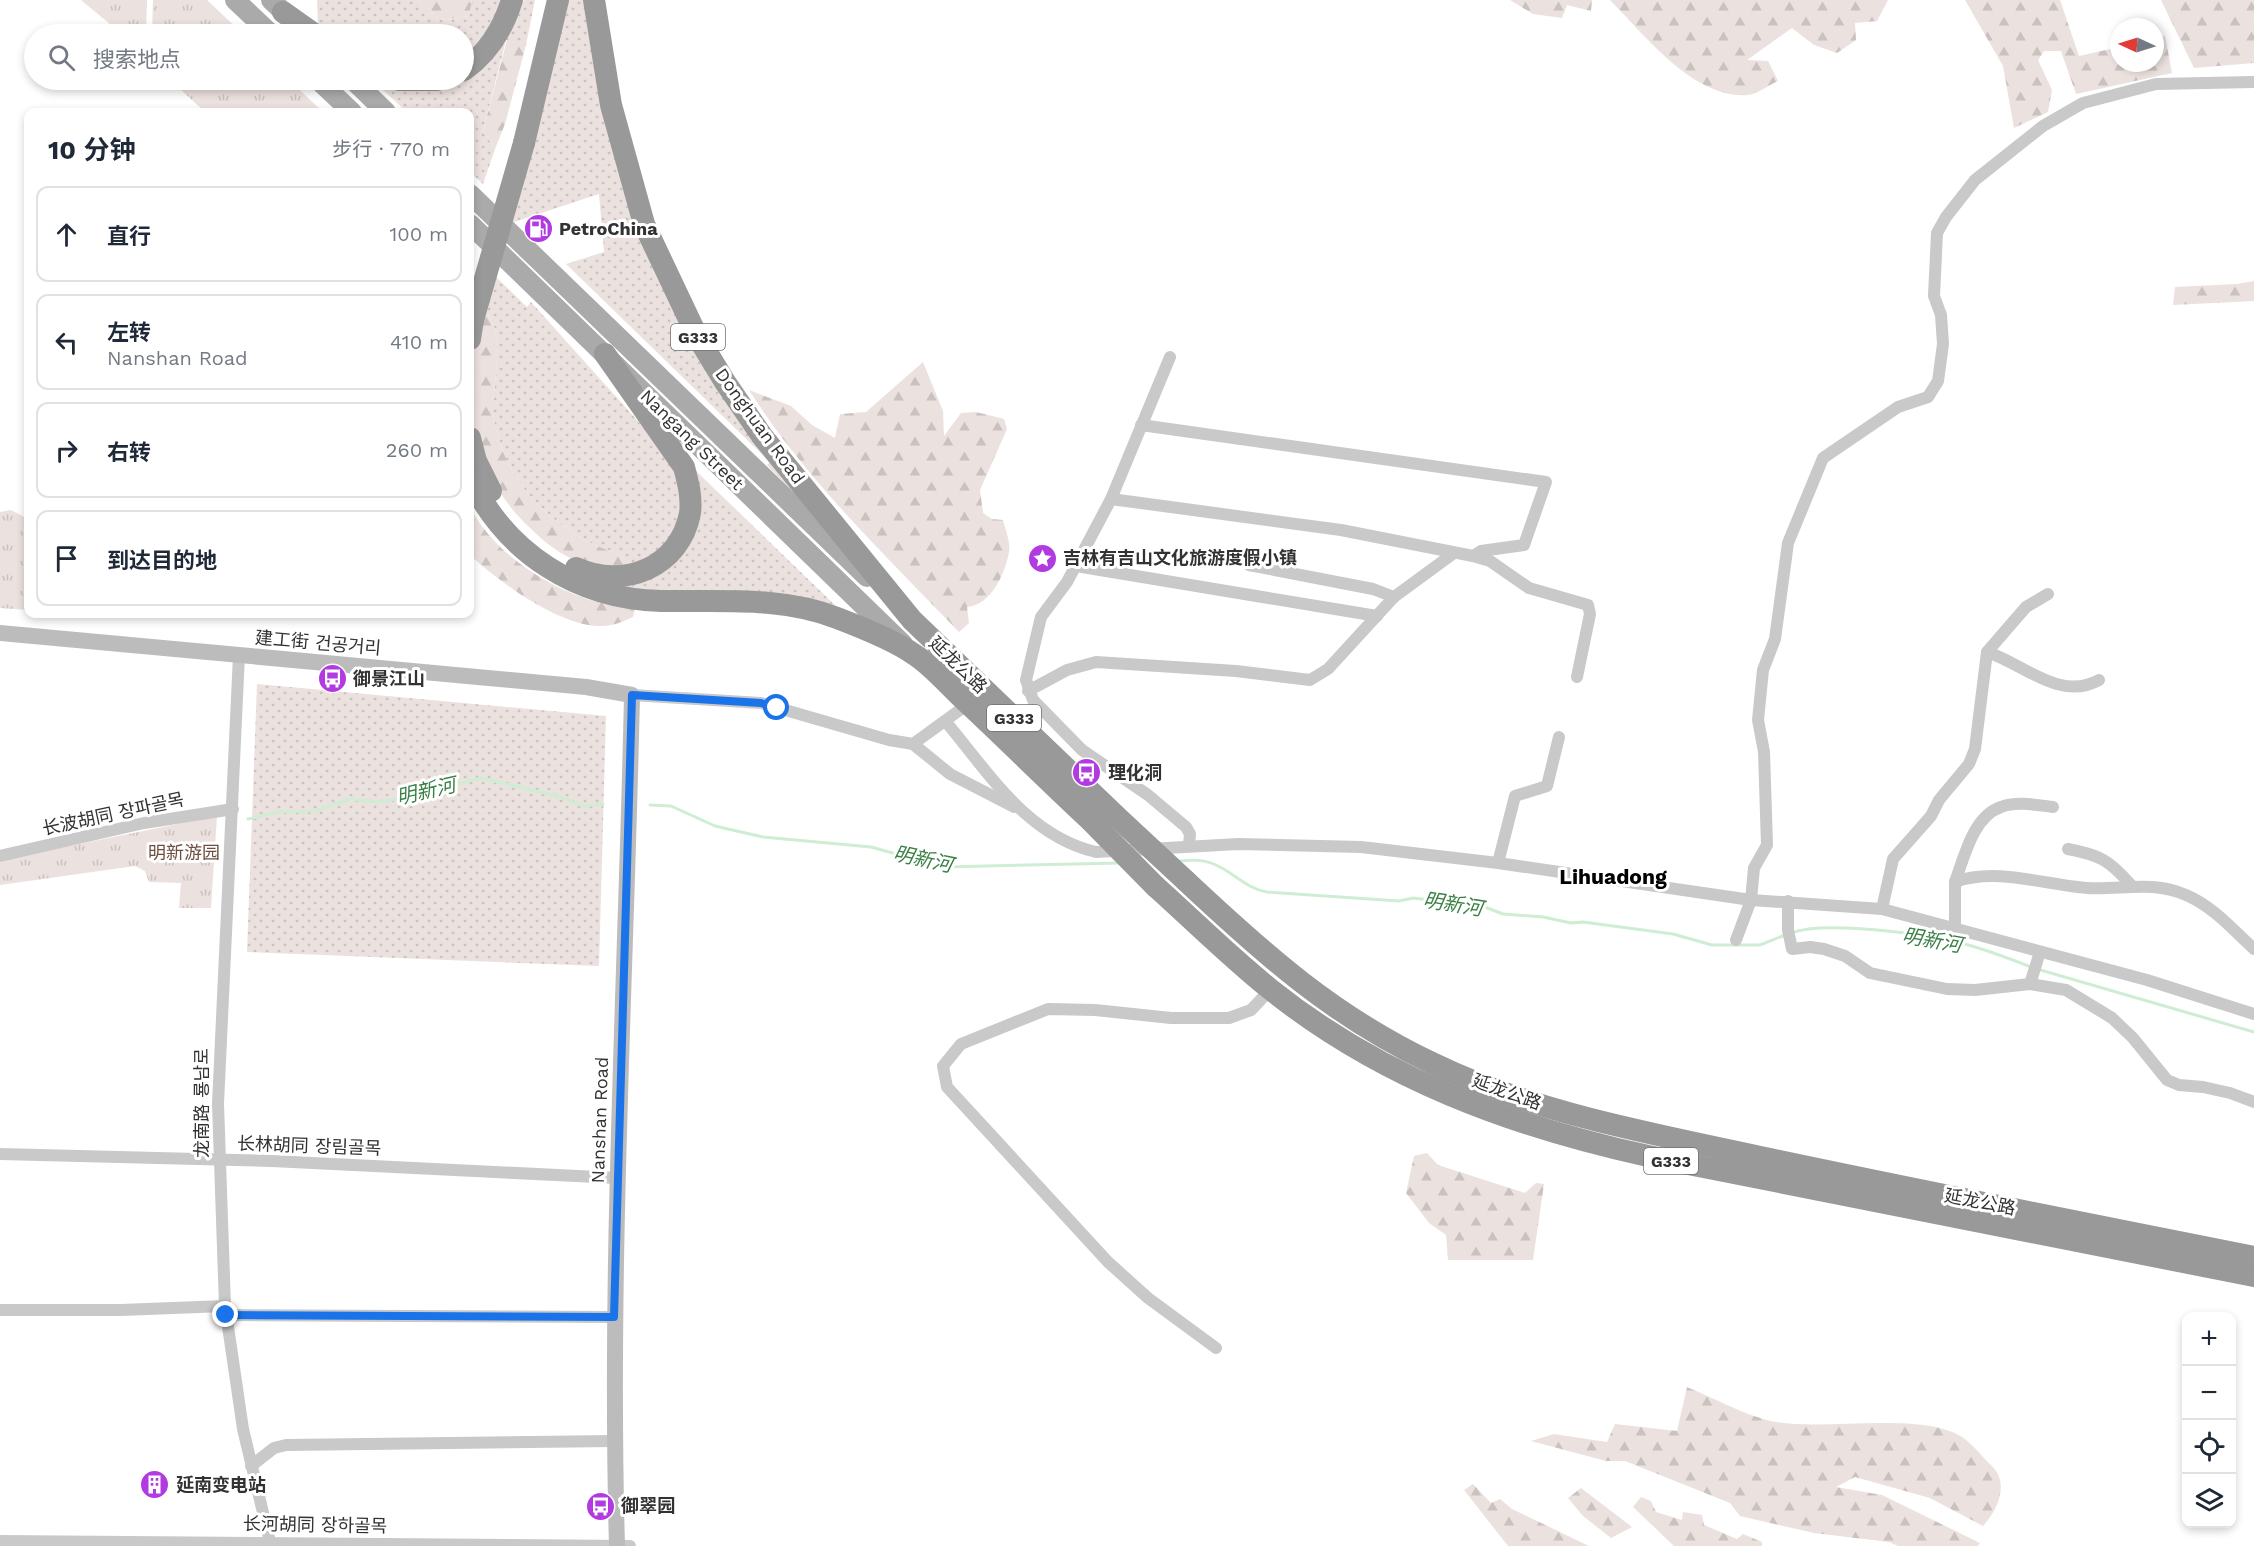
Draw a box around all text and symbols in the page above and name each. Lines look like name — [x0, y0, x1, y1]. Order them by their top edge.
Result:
north arrow — [2110, 18, 2164, 72]
search box — [24, 24, 474, 90]
icon: search — [45, 41, 78, 74]
text: 搜索地点 — [93, 47, 181, 72]
text: 10 分钟 — [48, 135, 135, 165]
text: 步行 · 770 m — [332, 137, 450, 161]
fuel station icon: PetroChina — [522, 213, 554, 245]
icon: ahead — [50, 218, 83, 251]
place label: PetroChina — [559, 218, 658, 239]
text: 100 m — [389, 222, 448, 246]
text: 直行 — [107, 224, 151, 249]
text: 左转 — [107, 320, 151, 345]
road number: G333 — [671, 324, 725, 350]
icon: left — [50, 326, 83, 359]
text: 410 m — [390, 330, 448, 354]
text: Nanshan Road — [107, 346, 248, 370]
street label: Donghuan Road — [711, 364, 810, 488]
street label: Nangang Street — [636, 385, 749, 494]
icon: right — [50, 434, 83, 467]
text: 260 m — [386, 438, 448, 462]
text: 右转 — [107, 440, 151, 465]
icon: arrive — [50, 542, 83, 575]
place icon: 吉林有吉山文化旅游度假小镇 — [1026, 542, 1058, 574]
place label: 吉林有吉山文化旅游度假小镇 — [1063, 547, 1297, 568]
text: 到达目的地 — [107, 548, 217, 573]
street label: 建工街 건공거리 — [254, 627, 382, 658]
street label: 延龙公路 — [925, 632, 992, 697]
bus stop icon: 御景江山 — [316, 663, 348, 695]
place label: 御景江山 — [352, 668, 425, 689]
route start — [763, 694, 789, 720]
road number: G333 — [987, 705, 1041, 731]
bus stop icon: 理化洞 — [1071, 757, 1103, 789]
place label: 理化洞 — [1108, 762, 1162, 783]
water label: 明新河 — [394, 772, 462, 809]
street label: 长波胡同 장파골목 — [40, 788, 186, 839]
water label: 明新河 — [891, 841, 959, 878]
park label: 明新游园 — [148, 842, 220, 863]
district label: Lihuadong — [1559, 864, 1667, 889]
water label: 明新河 — [1421, 887, 1488, 921]
water label: 明新河 — [1900, 923, 1968, 958]
street label: 龙南路 룡남로 — [191, 1048, 212, 1158]
street label: Nanshan Road — [587, 1056, 612, 1184]
street label: 延龙公路 — [1470, 1069, 1545, 1114]
street label: 长林胡同 장림골목 — [236, 1132, 382, 1159]
road number: G333 — [1644, 1148, 1698, 1174]
street label: 延龙公路 — [1943, 1184, 2017, 1219]
route end — [212, 1301, 238, 1327]
map controls — [2182, 1312, 2236, 1528]
button: + — [2182, 1312, 2236, 1366]
button: − — [2182, 1366, 2236, 1420]
button: locate — [2182, 1420, 2236, 1474]
building icon: 延南变电站 — [139, 1469, 171, 1501]
place label: 延南变电站 — [176, 1474, 266, 1495]
button: layers — [2182, 1474, 2236, 1528]
bus stop icon: 御翠园 — [584, 1490, 616, 1522]
place label: 御翠园 — [620, 1495, 675, 1516]
street label: 长河胡同 장하골목 — [243, 1513, 387, 1536]

